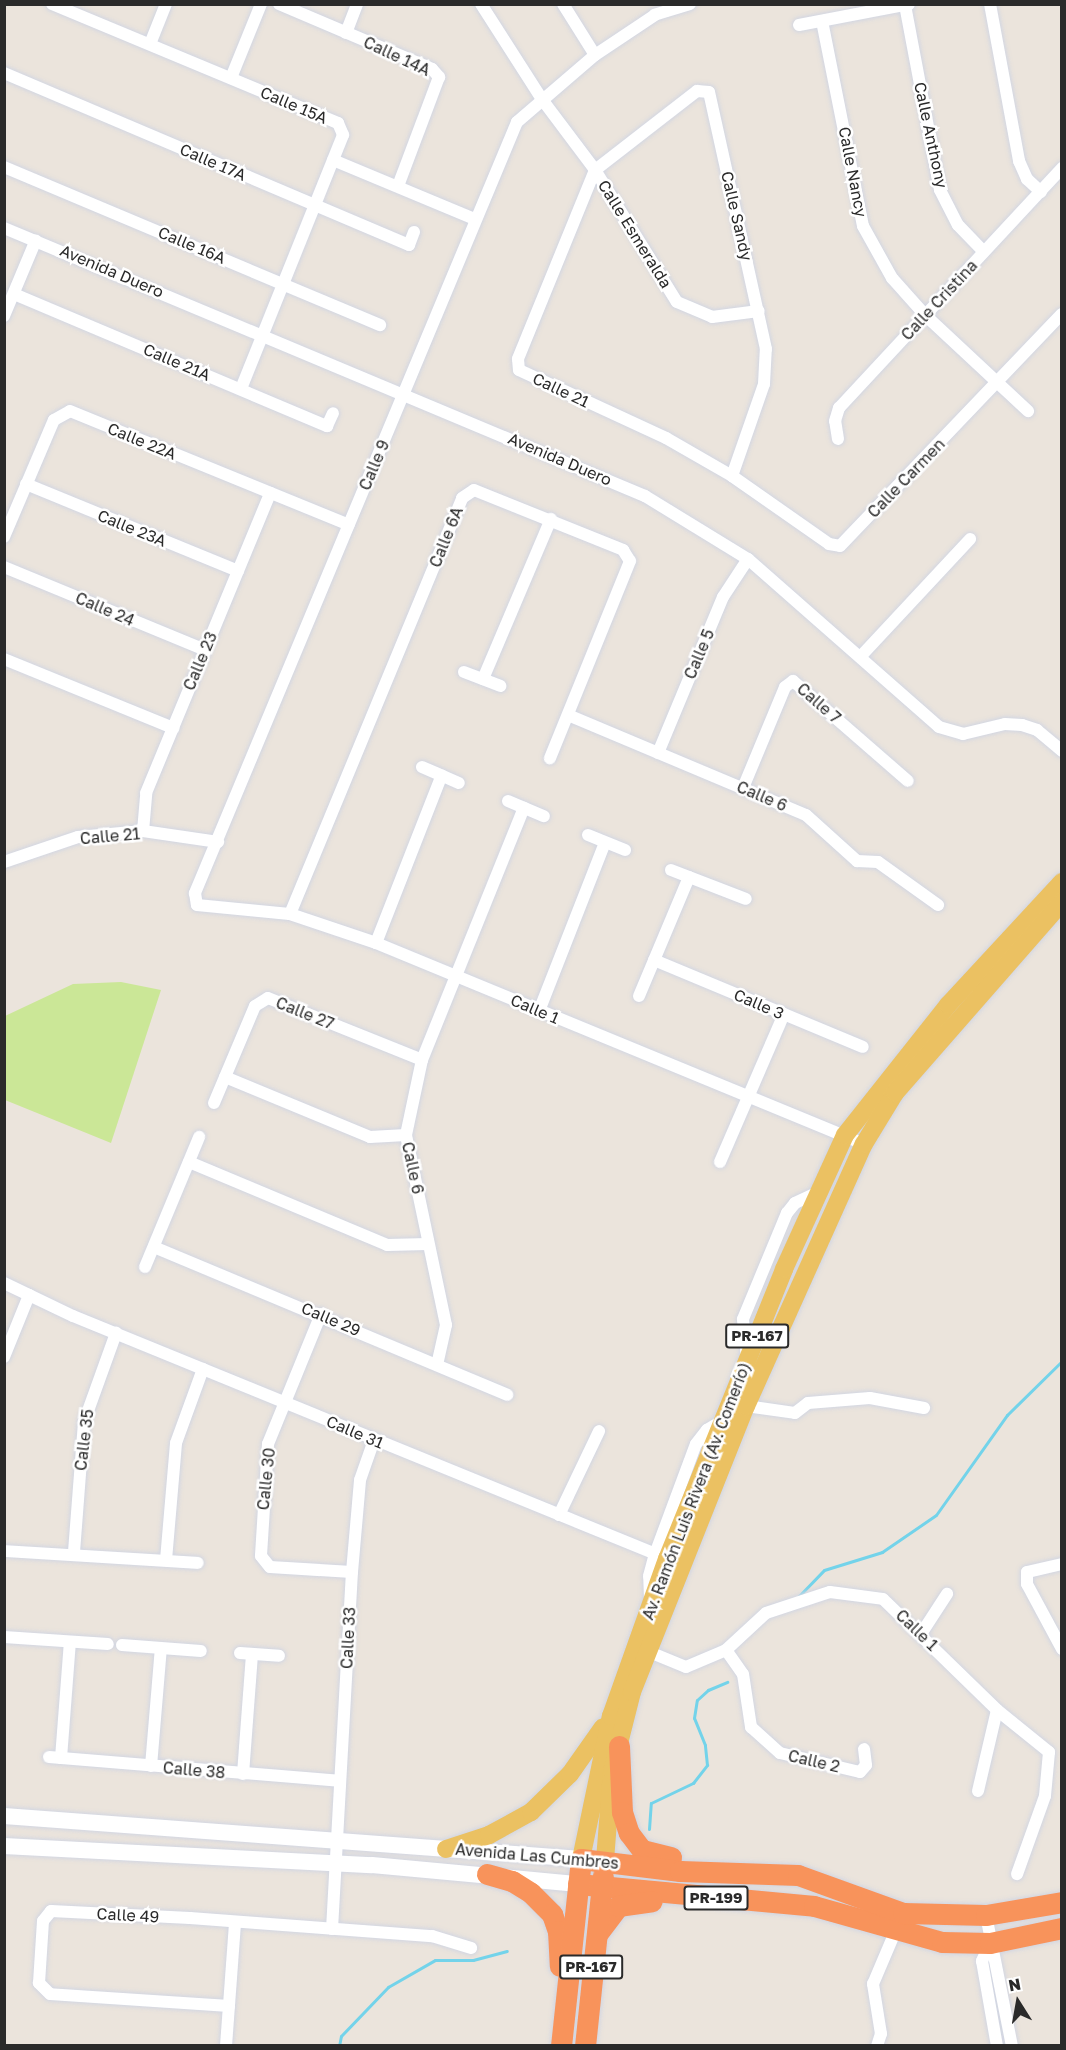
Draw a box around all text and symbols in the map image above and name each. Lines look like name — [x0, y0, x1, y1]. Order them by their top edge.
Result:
street label: Calle 14A — [361, 32, 433, 80]
street label: Calle Anthony — [910, 80, 952, 190]
street label: Calle 15A — [258, 82, 330, 128]
street label: Calle Nancy — [835, 125, 871, 219]
street label: Calle 17A — [177, 139, 249, 185]
street label: Calle Sandy — [717, 169, 757, 263]
street label: Calle Esmeralda — [594, 176, 676, 292]
street label: Calle 16A — [155, 222, 229, 268]
street label: Avenida Duero — [57, 241, 167, 301]
street label: Calle Cristina — [897, 256, 981, 344]
street label: Calle 21A — [141, 339, 213, 385]
street label: Calle 21 — [530, 369, 592, 411]
street label: Calle 22A — [105, 419, 179, 463]
street label: Avenida Duero — [505, 429, 615, 489]
street label: Calle Carmen — [863, 434, 949, 522]
street label: Calle 9 — [355, 437, 393, 493]
street label: Calle 6A — [425, 504, 467, 570]
street label: Calle 23A — [95, 505, 169, 551]
street label: Calle 24 — [73, 588, 137, 630]
street label: Calle 5 — [680, 626, 718, 682]
street label: Calle 23 — [179, 629, 221, 693]
street label: Calle 7 — [793, 679, 845, 727]
street label: Calle 6 — [734, 777, 790, 815]
street label: Calle 21 — [79, 824, 141, 848]
street label: Calle 3 — [731, 985, 787, 1023]
street label: Calle 1 — [508, 990, 562, 1028]
street label: Calle 27 — [273, 993, 337, 1033]
street label: Calle 6 — [398, 1140, 428, 1196]
street label: Calle 29 — [299, 1298, 363, 1340]
road number: PR-167 — [724, 1324, 790, 1348]
street label: Av. Ramón Luis Rivera (Av. Comerío) — [638, 1360, 754, 1622]
street label: Calle 35 — [71, 1408, 97, 1472]
street label: Calle 31 — [323, 1411, 387, 1453]
street label: Calle 30 — [253, 1447, 279, 1511]
street label: Calle 1 — [892, 1605, 942, 1655]
street label: Calle 33 — [337, 1607, 359, 1669]
street label: Calle 2 — [786, 1746, 842, 1776]
street label: Calle 38 — [162, 1758, 226, 1782]
street label: Avenida Las Cumbres — [455, 1839, 619, 1873]
road number: PR-199 — [683, 1886, 749, 1910]
street label: Calle 49 — [96, 1904, 160, 1926]
road number: PR-167 — [558, 1955, 624, 1979]
north arrow — [988, 1972, 1048, 2032]
text: N — [1007, 1973, 1022, 1995]

